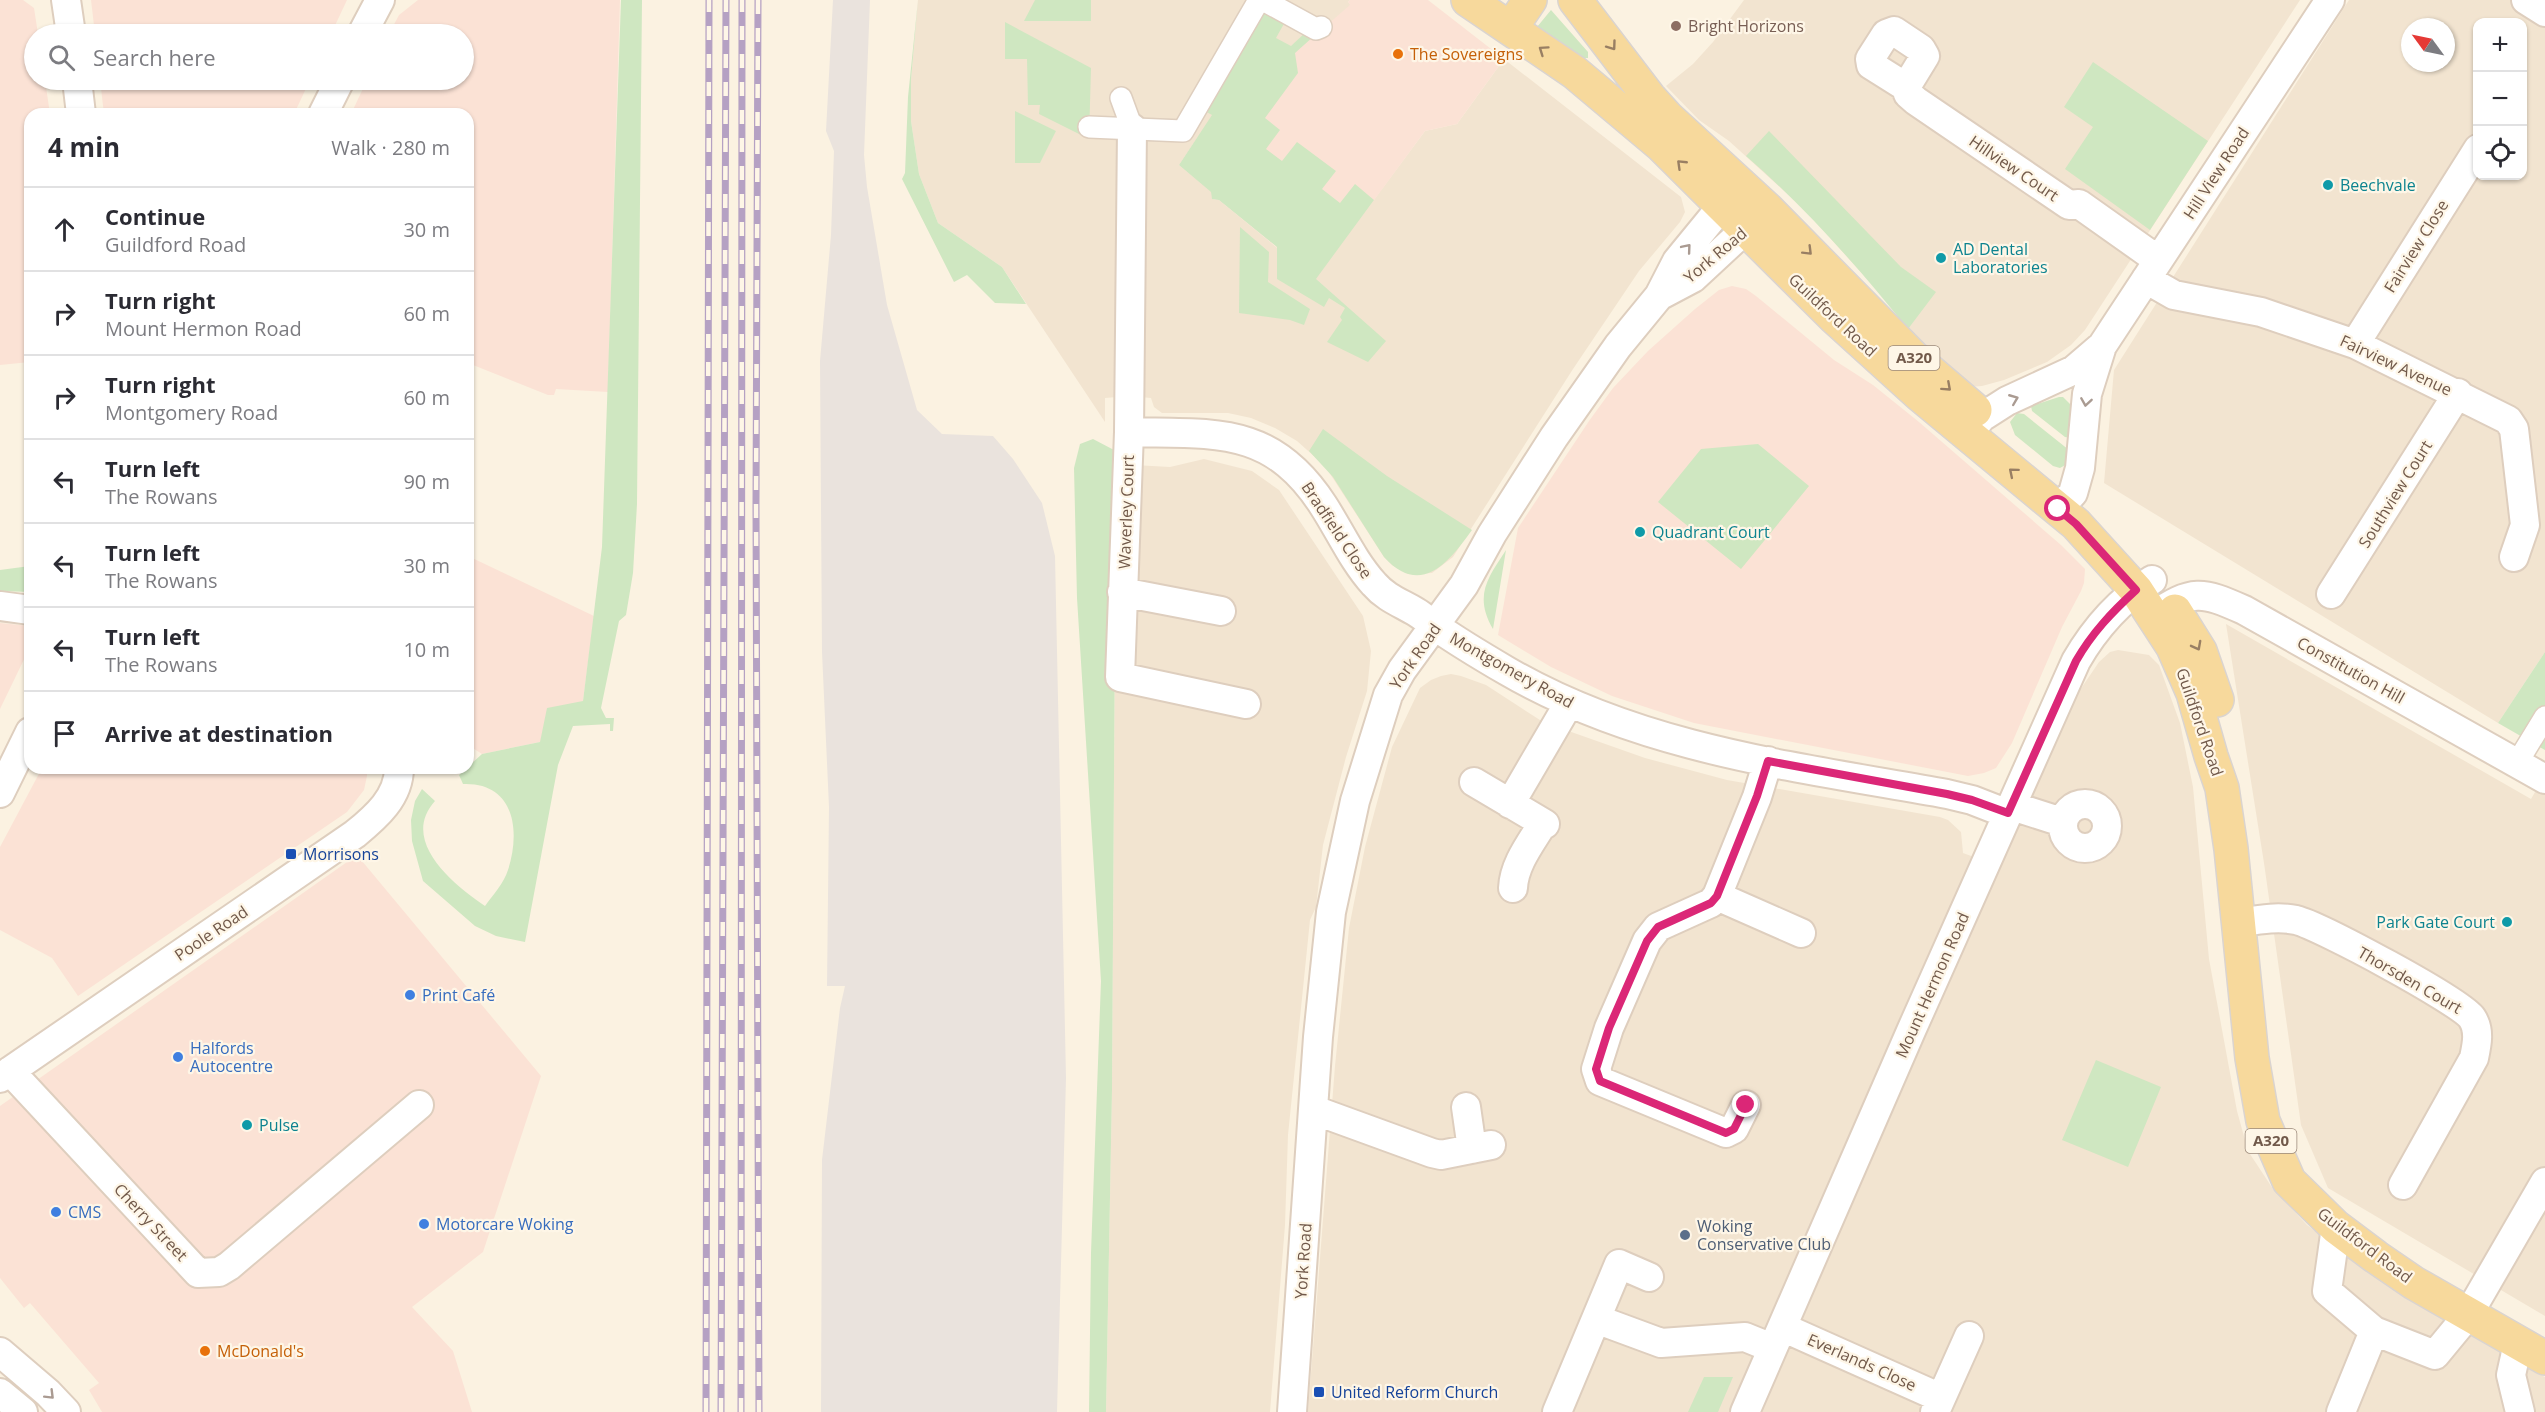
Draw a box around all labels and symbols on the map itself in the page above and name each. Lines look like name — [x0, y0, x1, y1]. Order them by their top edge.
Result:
place label: Bright Horizons — [1688, 15, 1804, 37]
north arrow — [2401, 18, 2455, 72]
marker: Bright Horizons — [1669, 19, 1683, 33]
one-way arrow — [1604, 39, 1615, 50]
place label: The Sovereigns — [1410, 43, 1523, 65]
one-way arrow — [1538, 46, 1549, 57]
marker: The Sovereigns — [1391, 47, 1405, 61]
street label: Hill View Road — [2178, 123, 2254, 223]
street label: Hillview Court — [1965, 130, 2063, 206]
one-way arrow — [1678, 160, 1688, 171]
place label: Beechvale — [2340, 174, 2416, 196]
marker: Beechvale — [2321, 178, 2335, 192]
street label: Fairview Close — [2379, 195, 2453, 297]
street label: York Road — [1679, 222, 1751, 288]
place label: AD Dental Laboratories — [1953, 238, 2048, 278]
one-way arrow — [1680, 244, 1691, 255]
one-way arrow — [1801, 244, 1812, 254]
marker: AD Dental Laboratories — [1934, 251, 1948, 265]
street label: Guildford Road — [1784, 268, 1882, 362]
street label: Fairview Avenue — [2337, 329, 2455, 401]
road number: A320 — [1888, 346, 1940, 370]
one-way arrow — [1940, 380, 1951, 391]
one-way arrow — [2008, 394, 2019, 406]
one-way arrow — [2081, 398, 2093, 407]
street label: Southview Court — [2353, 436, 2437, 552]
street label: Waverley Court — [1113, 454, 1139, 569]
one-way arrow — [2009, 468, 2020, 479]
street label: Bradfield Close — [1296, 477, 1378, 583]
route start — [2044, 495, 2070, 521]
place label: Quadrant Court — [1652, 521, 1770, 543]
marker: Quadrant Court — [1633, 525, 1647, 539]
street label: York Road — [1384, 619, 1446, 693]
street label: Montgomery Road — [1446, 627, 1578, 713]
street label: Constitution Hill — [2293, 631, 2409, 709]
one-way arrow — [2189, 640, 2201, 651]
street label: Guildford Road — [2171, 665, 2229, 779]
place label: Morrisons — [303, 843, 379, 865]
marker: Morrisons — [284, 847, 298, 861]
street label: Poole Road — [170, 900, 252, 966]
street label: Mount Hermon Road — [1890, 909, 1974, 1061]
place label: Park Gate Court — [2376, 911, 2495, 933]
marker: Park Gate Court — [2500, 915, 2514, 929]
street label: Thorsden Court — [2354, 941, 2466, 1019]
place label: Print Café — [422, 984, 495, 1006]
marker: Print Café — [403, 988, 417, 1002]
place label: Halfords Autocentre — [190, 1037, 273, 1077]
marker: Halfords Autocentre — [171, 1050, 185, 1064]
route end — [1732, 1091, 1758, 1117]
place label: Pulse — [259, 1114, 299, 1136]
marker: Pulse — [240, 1118, 254, 1132]
road number: A320 — [2246, 1129, 2296, 1153]
street label: Cherry Street — [109, 1178, 193, 1266]
place label: CMS — [68, 1201, 101, 1223]
street label: Guildford Road — [2313, 1202, 2417, 1288]
marker: CMS — [49, 1205, 63, 1219]
place label: Motorcare Woking — [436, 1213, 574, 1235]
place label: Woking Conservative Club — [1697, 1215, 1831, 1255]
marker: Motorcare Woking — [417, 1217, 431, 1231]
street label: York Road — [1289, 1222, 1317, 1300]
marker: Woking Conservative Club — [1678, 1228, 1692, 1242]
street label: Everlands Close — [1804, 1328, 1920, 1396]
place label: McDonald's — [217, 1340, 304, 1362]
marker: McDonald's — [198, 1344, 212, 1358]
place label: United Reform Church — [1331, 1381, 1498, 1403]
marker: United Reform Church — [1312, 1385, 1326, 1399]
one-way arrow — [43, 1388, 53, 1399]

